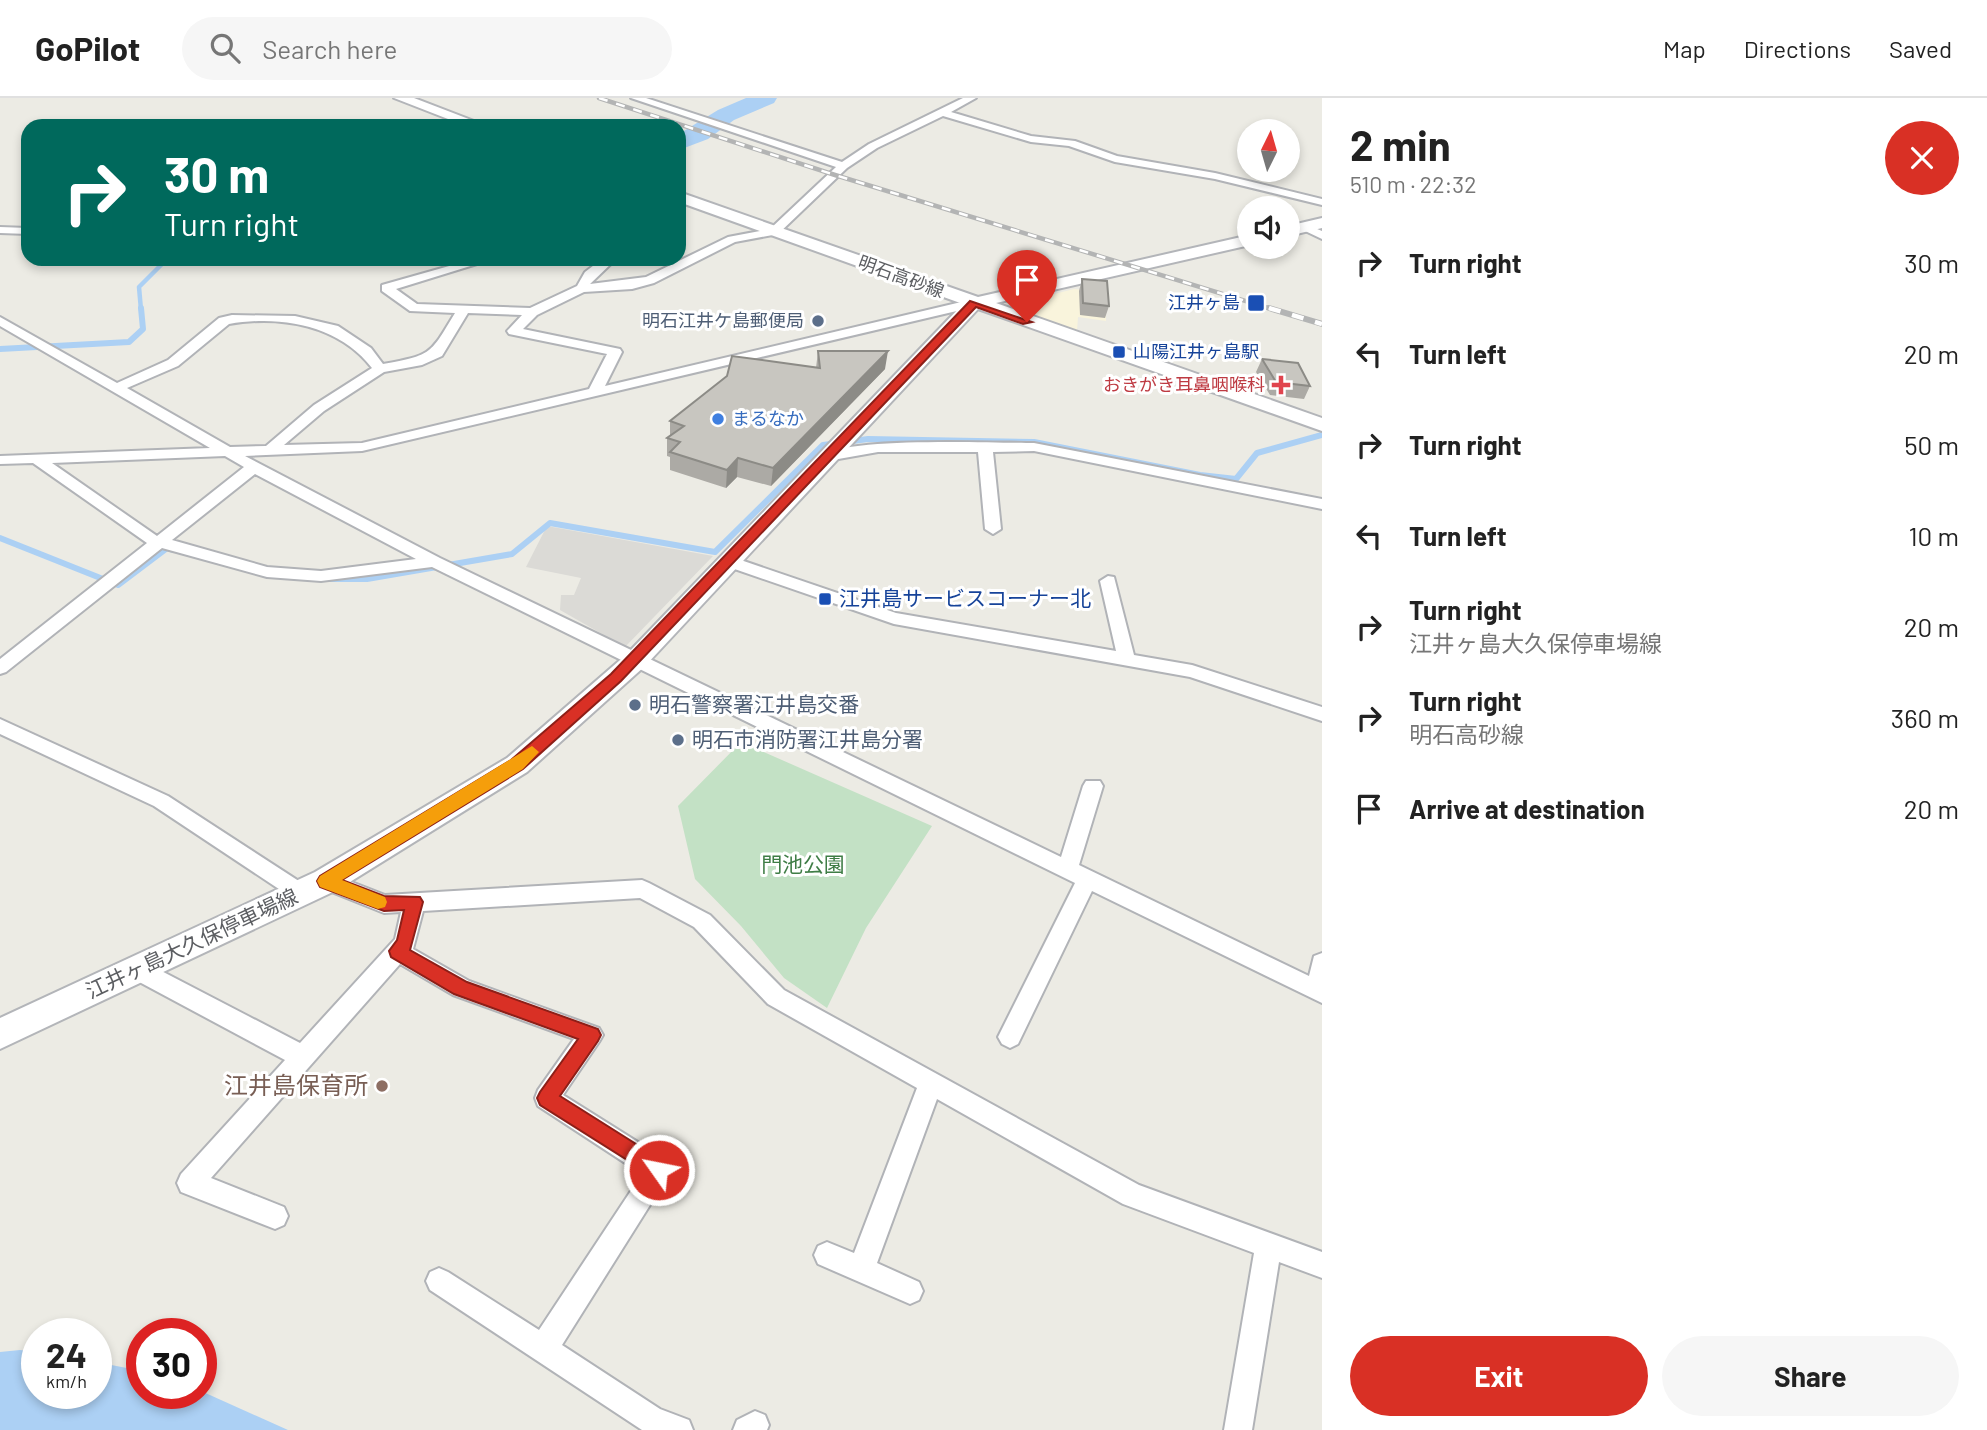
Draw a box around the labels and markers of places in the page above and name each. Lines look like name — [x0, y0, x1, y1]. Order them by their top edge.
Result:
pin — [997, 250, 1057, 322]
place label: 江井ヶ島 — [1168, 291, 1240, 313]
marker: 江井ヶ島 — [1246, 293, 1266, 313]
place label: 明石江井ケ島郵便局 — [642, 309, 804, 331]
marker: 明石江井ケ島郵便局 — [810, 313, 826, 329]
place label: 山陽江井ヶ島駅 — [1133, 340, 1259, 362]
marker: 山陽江井ヶ島駅 — [1111, 344, 1127, 360]
place label: おきがき耳鼻咽喉科 — [1103, 373, 1265, 395]
marker: おきがき耳鼻咽喉科 — [1271, 375, 1291, 395]
place label: まるなか — [732, 407, 804, 429]
marker: まるなか — [710, 411, 726, 427]
place label: 江井島サービスコーナー北 — [839, 585, 1091, 610]
marker: 江井島サービスコーナー北 — [817, 591, 833, 607]
place label: 明石警察署江井島交番 — [649, 691, 859, 716]
marker: 明石警察署江井島交番 — [627, 697, 643, 713]
place label: 明石市消防署江井島分署 — [692, 726, 923, 751]
marker: 明石市消防署江井島分署 — [670, 732, 686, 748]
place label: 江井島保育所 — [224, 1070, 368, 1099]
marker: 江井島保育所 — [374, 1078, 390, 1094]

